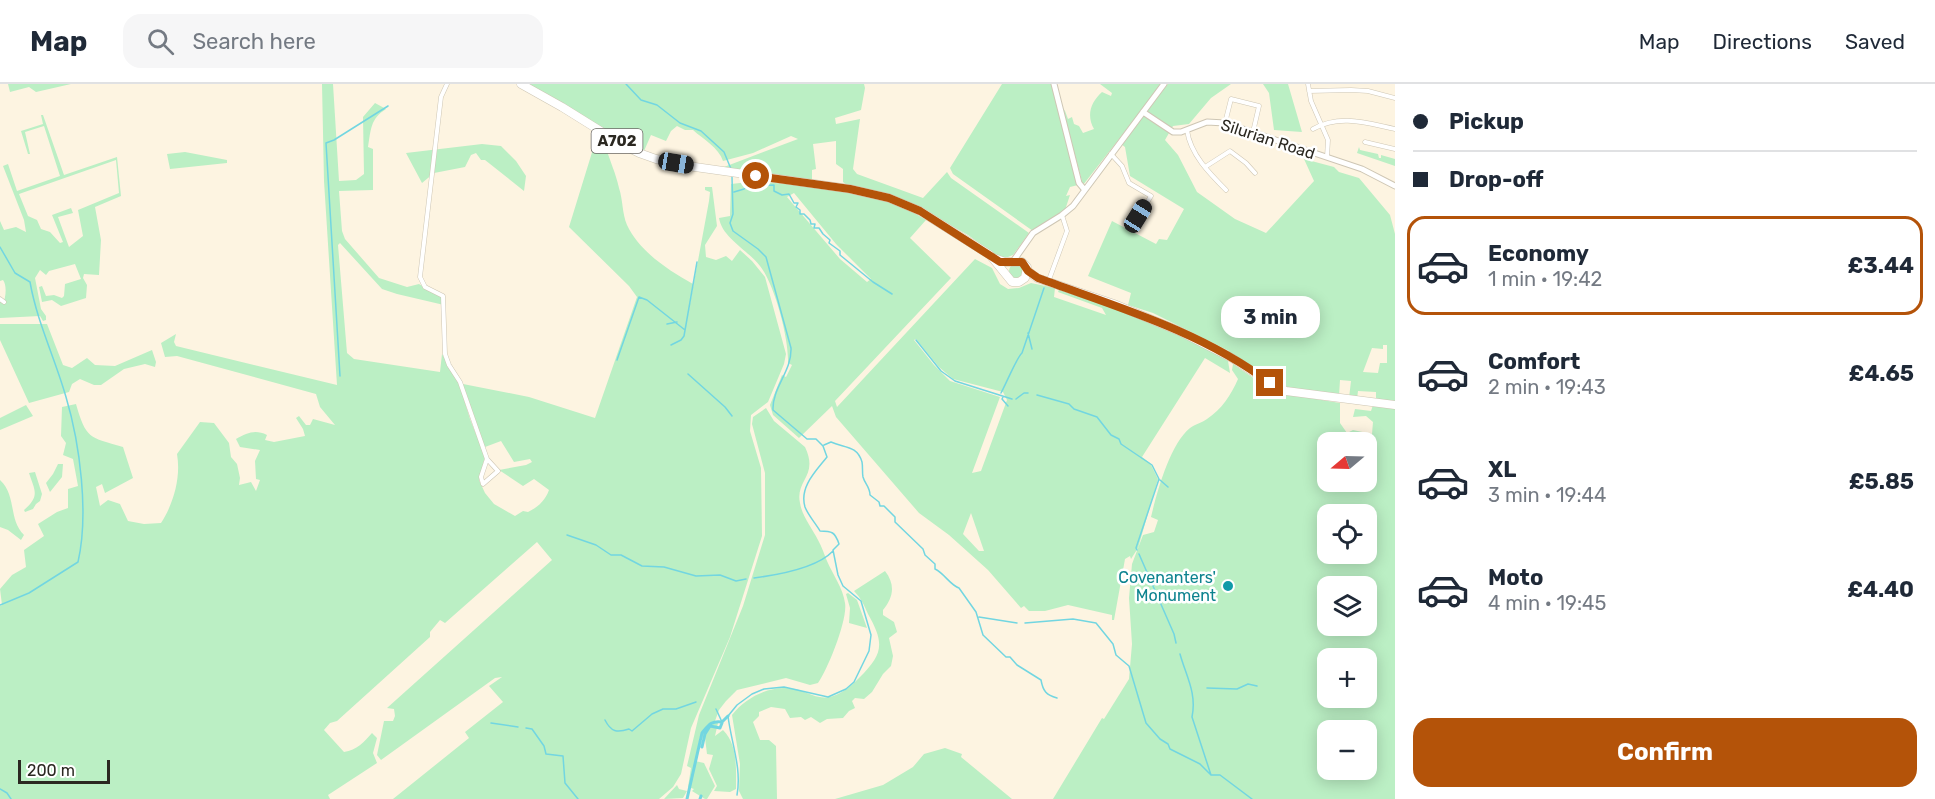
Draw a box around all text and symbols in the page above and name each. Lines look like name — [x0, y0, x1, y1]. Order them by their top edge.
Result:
search box — [123, 14, 543, 68]
text: Map — [30, 25, 87, 58]
icon: search — [144, 25, 177, 58]
text: Search here — [192, 28, 316, 55]
text: Map — [1639, 29, 1680, 54]
text: Directions — [1713, 29, 1812, 54]
text: Saved — [1845, 29, 1905, 54]
text: Pickup — [1449, 108, 1524, 135]
street label: Silurian Road — [1219, 115, 1317, 163]
road number: A702 — [592, 129, 642, 153]
car — [657, 151, 695, 175]
route start — [742, 162, 769, 189]
text: Drop-off — [1449, 166, 1544, 193]
car — [1121, 196, 1155, 236]
icon: car — [1416, 239, 1470, 293]
text: Economy — [1488, 240, 1589, 267]
text: £3.44 — [1847, 252, 1914, 279]
text: 1 min · 19:42 — [1488, 267, 1602, 291]
callout: 3 min — [1220, 296, 1320, 338]
text: 3 min — [1243, 305, 1298, 329]
icon: car — [1416, 347, 1470, 401]
text: Comfort — [1488, 348, 1580, 375]
text: £4.65 — [1849, 360, 1914, 387]
route end — [1256, 369, 1283, 396]
text: 2 min · 19:43 — [1488, 375, 1606, 399]
north arrow — [1317, 432, 1377, 492]
map controls — [1317, 432, 1377, 780]
icon: car — [1416, 455, 1470, 509]
text: XL — [1488, 456, 1516, 483]
text: £5.85 — [1849, 468, 1914, 495]
text: 3 min · 19:44 — [1488, 483, 1606, 507]
button: locate — [1317, 504, 1377, 564]
icon: car — [1416, 563, 1470, 617]
text: Moto — [1488, 564, 1543, 591]
place label: Covenanters' Monument — [1118, 568, 1216, 605]
button: layers — [1317, 576, 1377, 636]
text: £4.40 — [1847, 576, 1914, 603]
marker: Covenanters' Monument — [1221, 579, 1235, 593]
text: 4 min · 19:45 — [1488, 591, 1606, 615]
button: + — [1317, 648, 1377, 708]
button: Confirm — [1413, 718, 1917, 787]
button: − — [1317, 720, 1377, 780]
scale bar — [18, 757, 110, 784]
text: 200 m — [27, 761, 75, 780]

